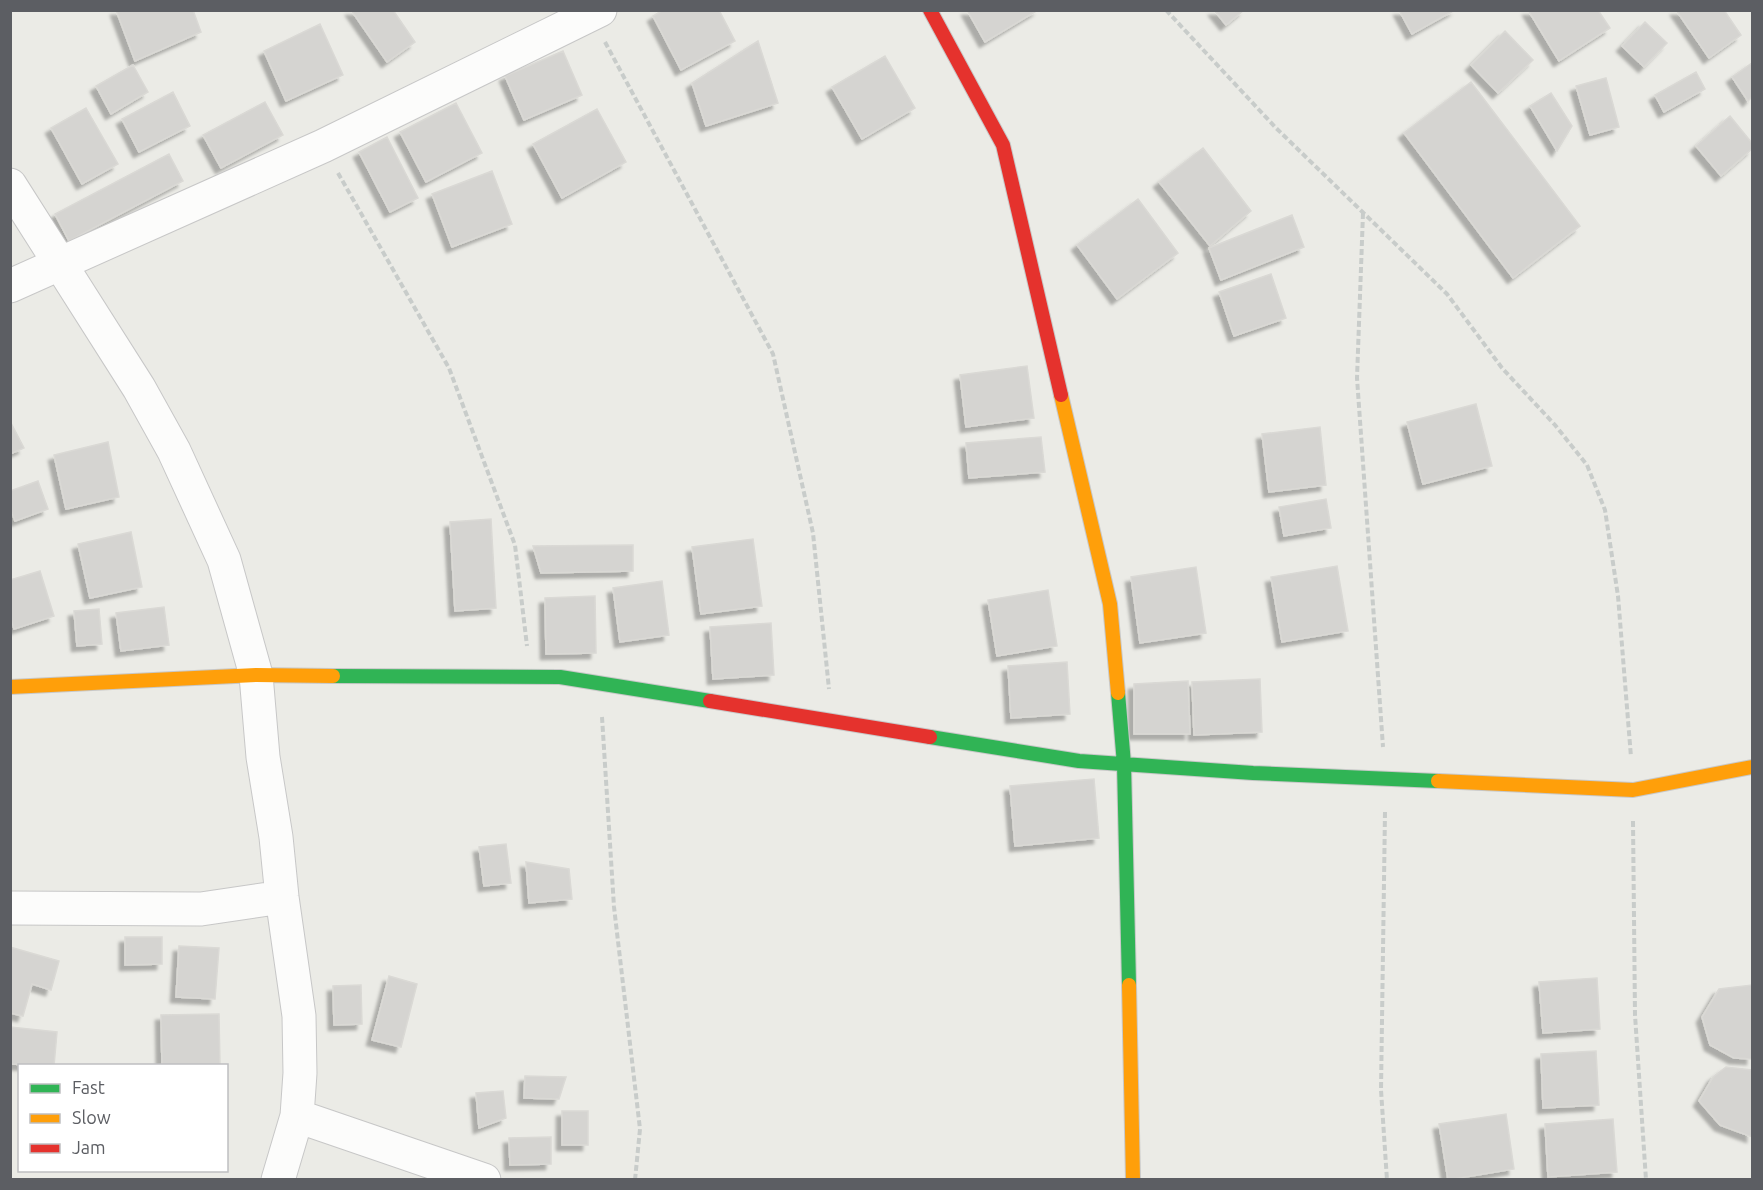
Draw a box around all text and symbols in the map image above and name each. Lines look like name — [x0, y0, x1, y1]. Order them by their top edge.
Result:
legend — [18, 1064, 228, 1172]
text: Fast — [72, 1077, 105, 1097]
text: Slow — [72, 1107, 111, 1127]
text: Jam — [72, 1137, 106, 1157]

